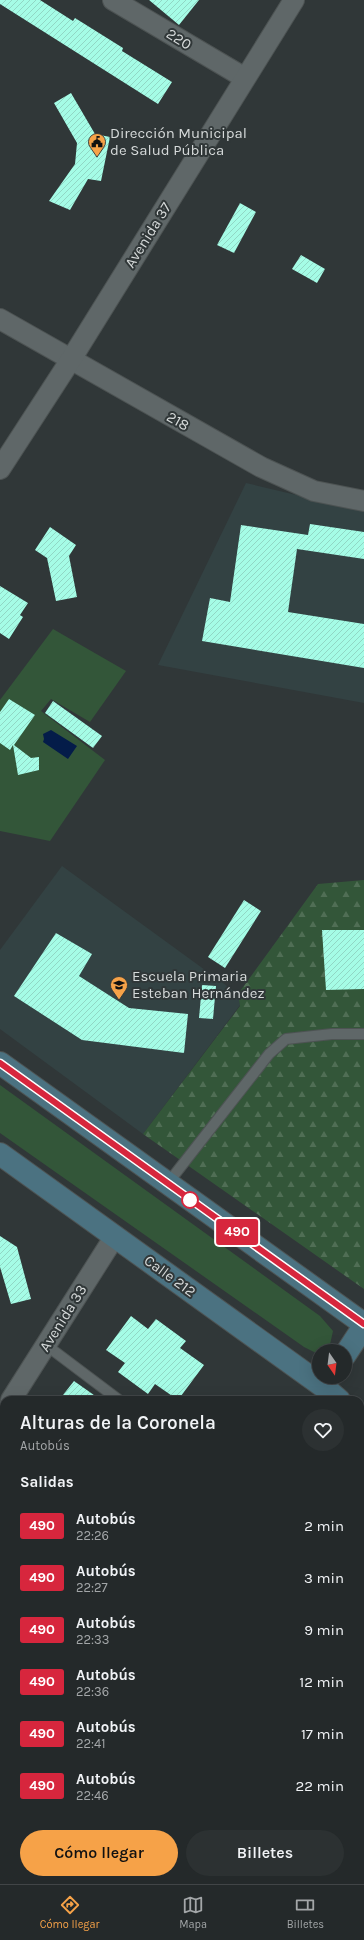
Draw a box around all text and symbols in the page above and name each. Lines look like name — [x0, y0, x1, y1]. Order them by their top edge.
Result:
street label: 220 — [163, 25, 195, 54]
place label: Dirección Municipal de Salud Pública — [110, 124, 247, 159]
public building icon: Dirección Municipal de Salud Pública — [87, 132, 107, 157]
street label: Avenida 37 — [121, 199, 175, 271]
street label: 218 — [164, 408, 192, 434]
place label: Escuela Primaria Esteban Hernández — [132, 967, 265, 1002]
school or university icon: Escuela Primaria Esteban Hernández — [109, 975, 129, 1000]
unlabelled marker — [181, 1191, 199, 1209]
line badge: 490 — [214, 1219, 260, 1245]
text: 490 — [224, 1223, 250, 1240]
street label: Calle 212 — [141, 1251, 199, 1301]
street label: Avenida 33 — [35, 1281, 91, 1355]
north arrow — [312, 1344, 352, 1384]
map controls — [312, 1344, 352, 1384]
button: heart — [302, 1409, 344, 1451]
text: Alturas de la Coronela — [20, 1412, 216, 1434]
text: Autobús — [20, 1438, 70, 1453]
text: Salidas — [20, 1473, 74, 1491]
text: Autobús — [76, 1510, 136, 1528]
text: 490 — [29, 1517, 55, 1534]
text: 2 min — [304, 1517, 344, 1535]
text: 22:26 — [76, 1528, 109, 1543]
text: Autobús — [76, 1562, 136, 1580]
text: 490 — [29, 1569, 55, 1586]
text: 3 min — [304, 1569, 344, 1587]
text: 22:27 — [76, 1580, 108, 1595]
text: Autobús — [76, 1614, 136, 1632]
text: 490 — [29, 1621, 55, 1638]
text: 9 min — [304, 1621, 344, 1639]
text: 22:33 — [76, 1632, 109, 1647]
text: Autobús — [76, 1666, 136, 1684]
text: 490 — [29, 1673, 55, 1690]
text: 12 min — [299, 1673, 344, 1691]
text: 22:36 — [76, 1684, 109, 1699]
text: Autobús — [76, 1718, 136, 1736]
text: 490 — [29, 1725, 55, 1742]
text: 17 min — [301, 1725, 344, 1743]
text: 22:41 — [76, 1736, 106, 1751]
text: Autobús — [76, 1770, 136, 1788]
text: 490 — [29, 1777, 55, 1794]
text: 22 min — [295, 1777, 344, 1795]
text: 22:46 — [76, 1788, 109, 1803]
button: Cómo llegar — [20, 1830, 178, 1876]
button: Billetes — [186, 1830, 344, 1876]
tab: Cómo llegar — [40, 1894, 100, 1931]
tab: Mapa — [179, 1894, 207, 1931]
tab: Billetes — [287, 1894, 324, 1931]

